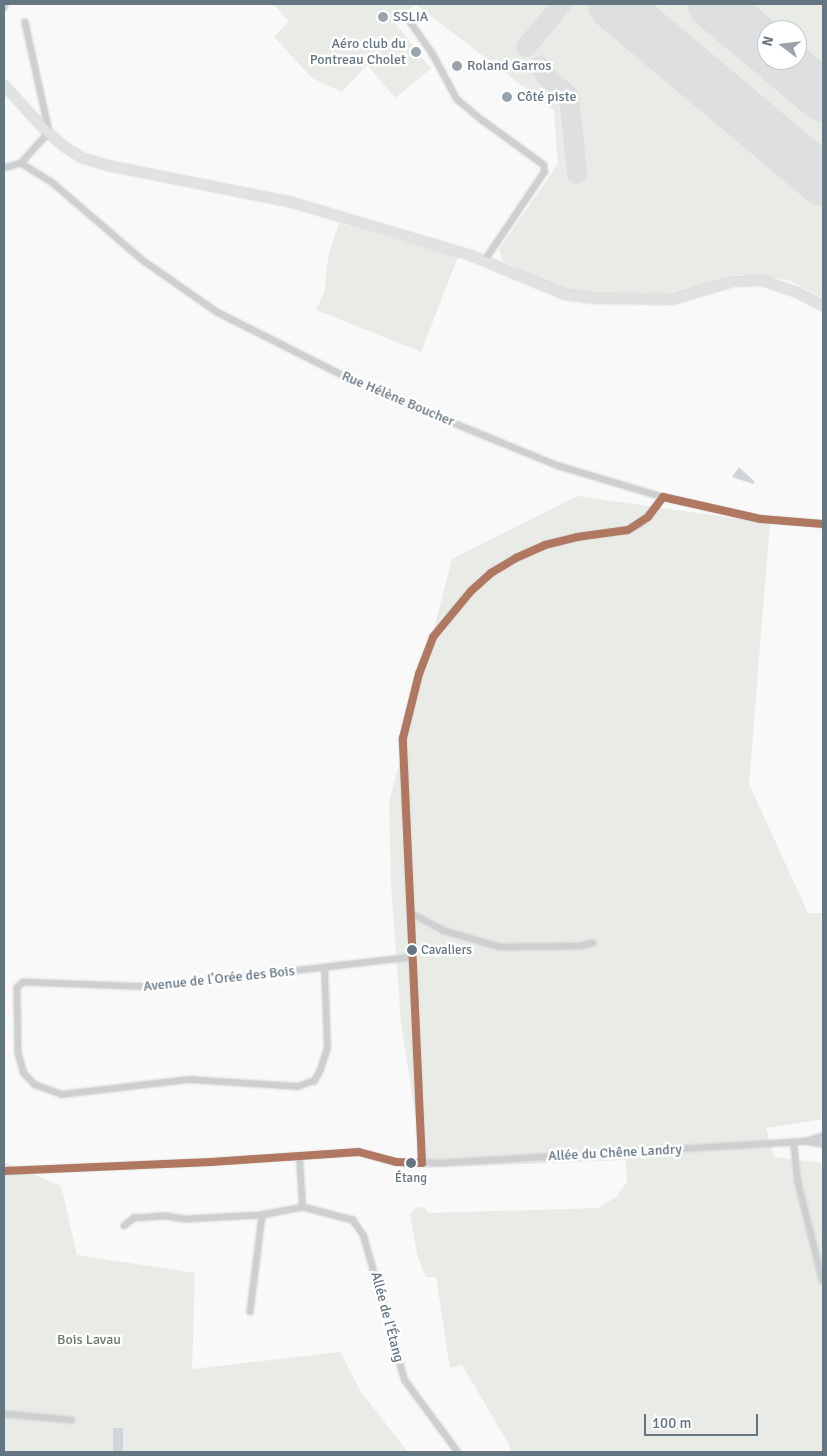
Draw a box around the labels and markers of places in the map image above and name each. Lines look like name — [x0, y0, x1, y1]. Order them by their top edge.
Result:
place label: SSLIA — [393, 9, 428, 25]
marker: SSLIA — [377, 11, 389, 23]
place label: Aéro club du Pontreau Cholet — [310, 36, 406, 68]
marker: Aéro club du Pontreau Cholet — [410, 46, 422, 58]
place label: Roland Garros — [467, 58, 551, 74]
marker: Roland Garros — [451, 60, 463, 72]
place label: Côté piste — [517, 89, 576, 105]
marker: Côté piste — [501, 91, 513, 103]
place label: Cavaliers — [421, 942, 472, 958]
marker: Cavaliers — [407, 945, 417, 955]
marker: Étang — [406, 1158, 416, 1168]
place label: Étang — [395, 1170, 427, 1186]

